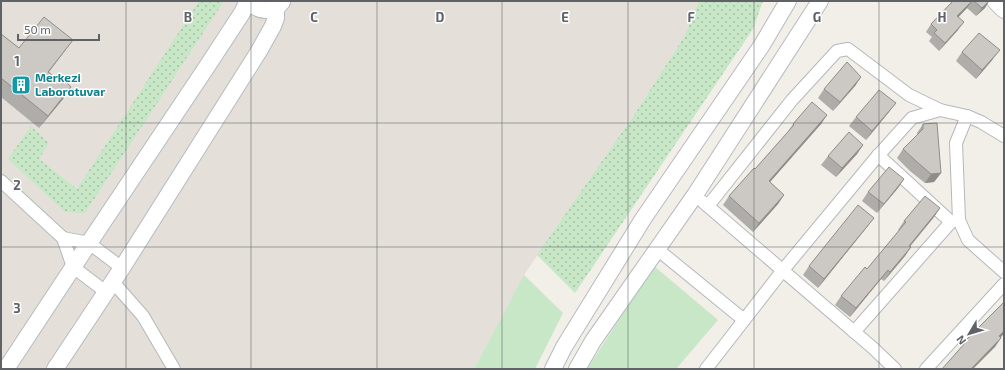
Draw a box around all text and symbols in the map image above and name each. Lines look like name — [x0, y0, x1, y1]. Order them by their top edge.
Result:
text: B — [184, 9, 192, 25]
text: C — [310, 9, 318, 25]
text: D — [436, 9, 445, 25]
text: E — [561, 9, 569, 25]
text: F — [687, 9, 695, 25]
text: G — [813, 9, 821, 25]
text: H — [938, 9, 947, 25]
scale bar — [18, 16, 99, 42]
text: 50 m — [24, 22, 51, 36]
text: 1 — [14, 53, 20, 69]
place label: Merkezi Laborotuvar — [35, 70, 105, 98]
building icon: Merkezi Laborotuvar — [10, 74, 32, 96]
text: 2 — [13, 177, 21, 193]
text: 3 — [13, 300, 21, 316]
north arrow — [949, 314, 989, 354]
text: N — [953, 333, 968, 348]

